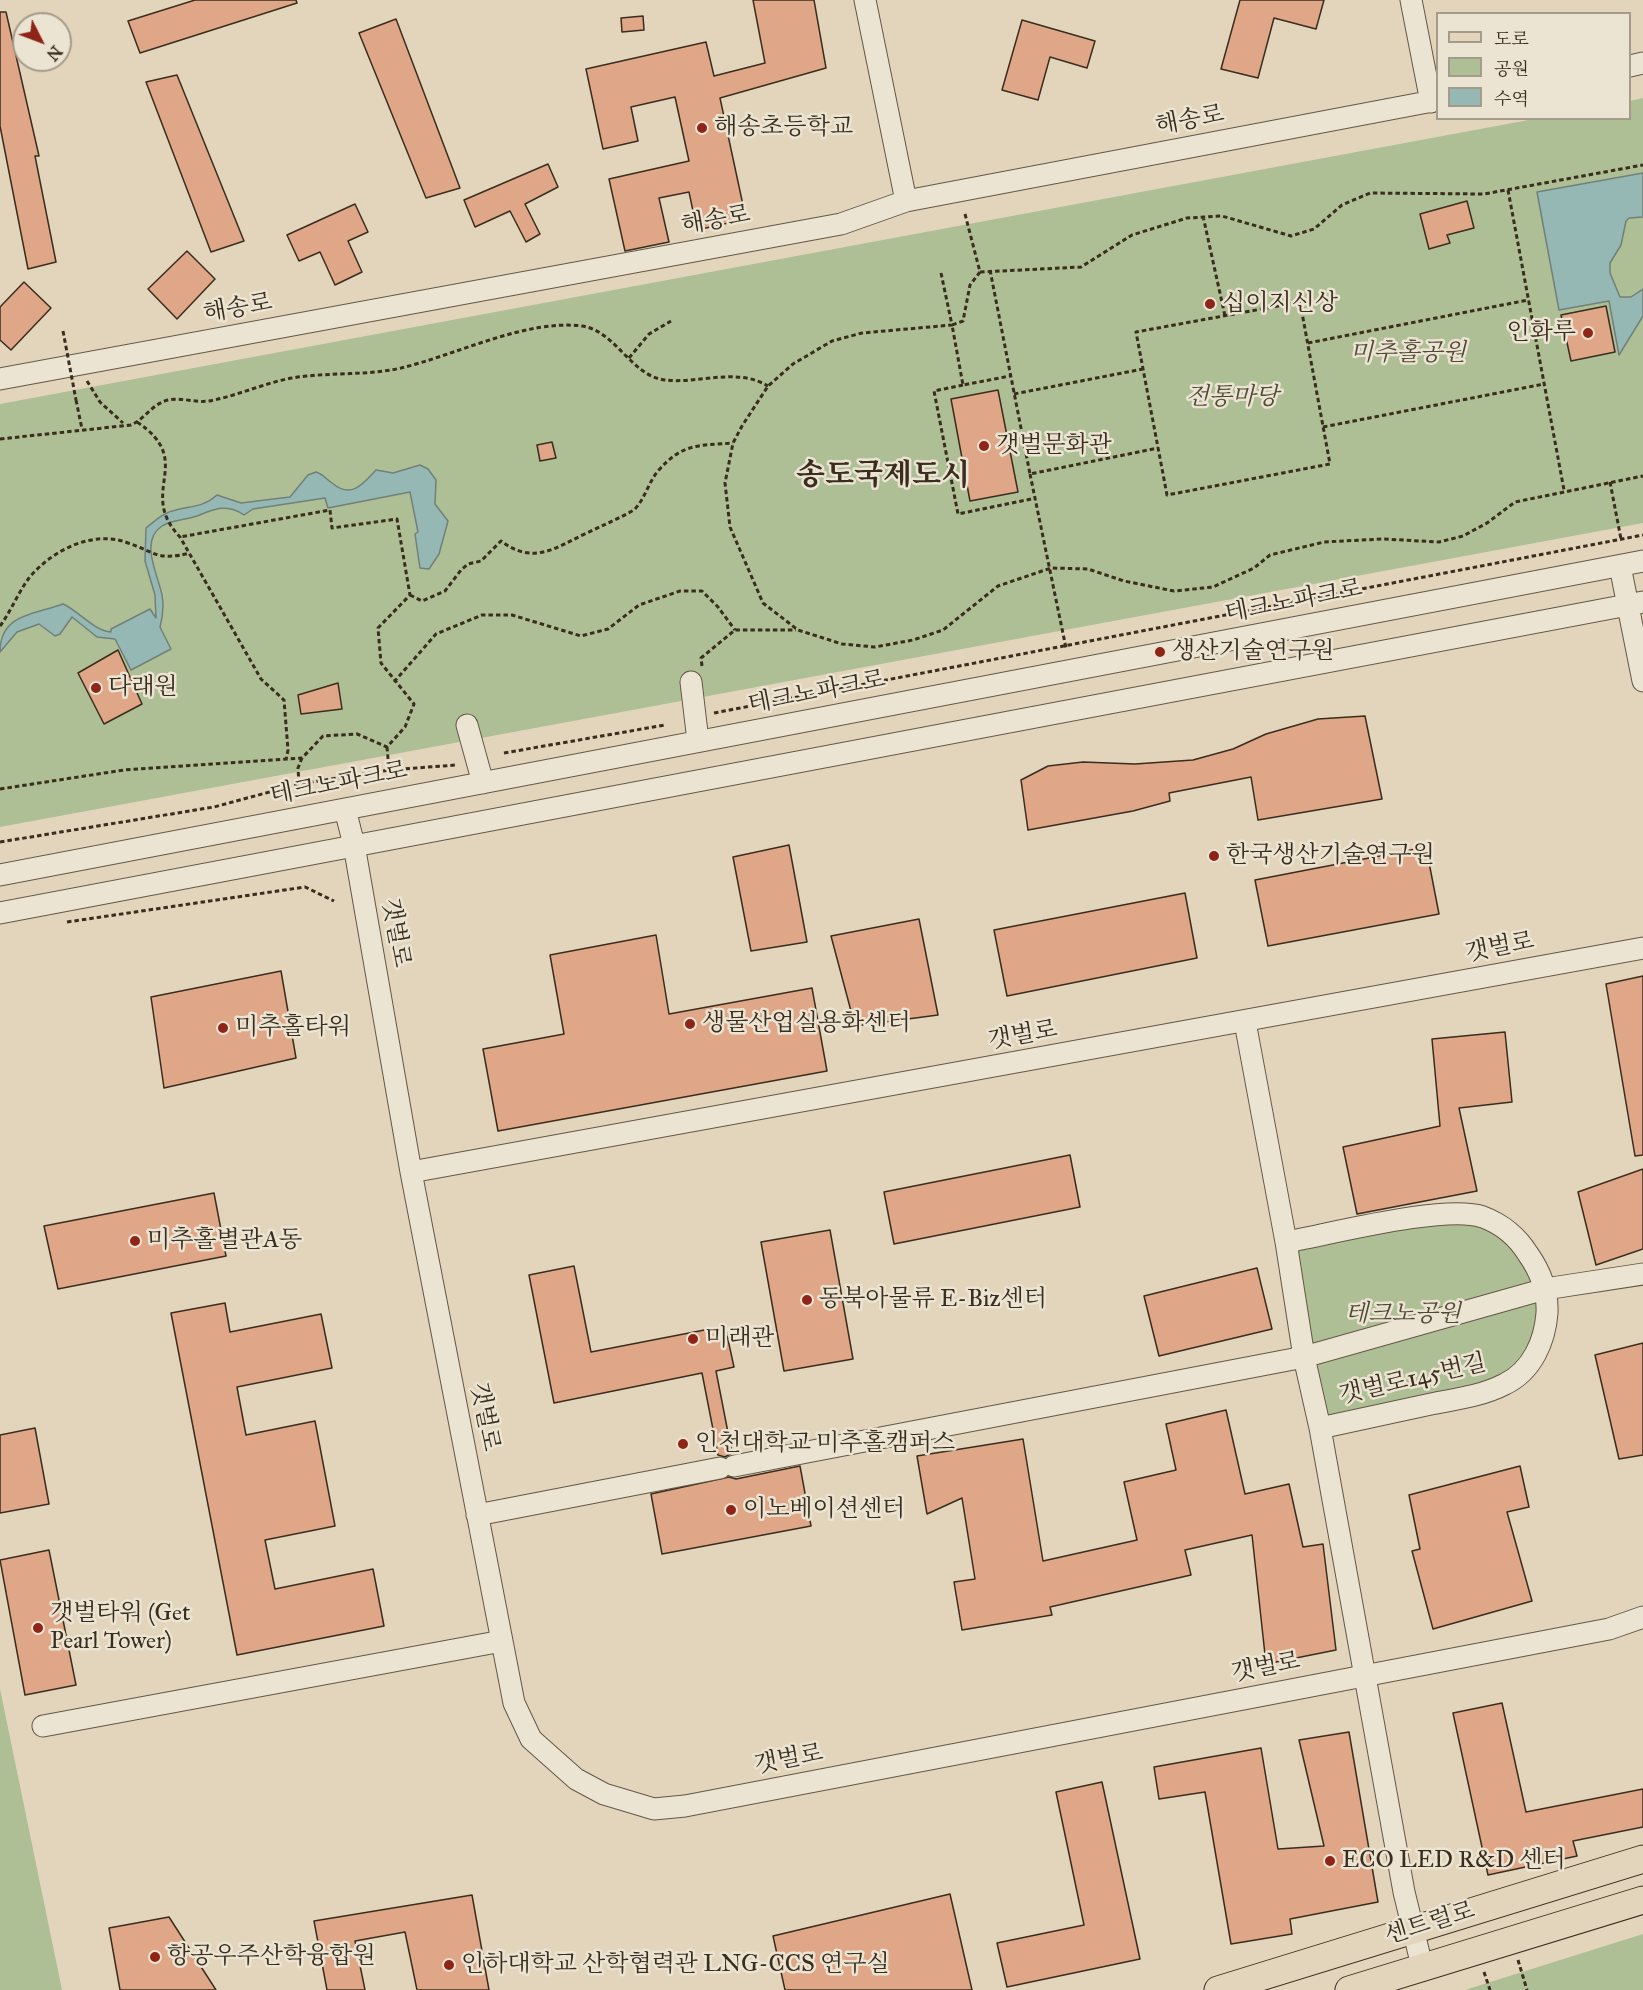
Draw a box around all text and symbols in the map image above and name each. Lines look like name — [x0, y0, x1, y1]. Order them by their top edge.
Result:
north arrow — [12, 12, 72, 72]
legend — [1436, 12, 1631, 120]
text: 도로 — [1494, 28, 1529, 50]
text: N — [43, 42, 66, 64]
text: 공원 — [1494, 58, 1529, 80]
text: 수역 — [1494, 88, 1529, 110]
street label: 해송로 — [1153, 100, 1227, 142]
place label: 해송초등학교 — [714, 114, 853, 142]
marker: 해송초등학교 — [695, 121, 709, 135]
street label: 해송로 — [679, 201, 753, 241]
street label: 해송로 — [201, 289, 275, 329]
place label: 십이지신상 — [1222, 290, 1338, 318]
marker: 십이지신상 — [1203, 297, 1217, 311]
place label: 인화루 — [1506, 319, 1576, 347]
marker: 인화루 — [1581, 326, 1595, 340]
park label: 미추홀공원 — [1350, 340, 1466, 368]
park label: 전통마당 — [1186, 384, 1278, 412]
place label: 갯벌문화관 — [996, 432, 1112, 460]
marker: 갯벌문화관 — [977, 439, 991, 453]
district label: 송도국제도시 — [796, 459, 970, 495]
street label: 테크노파크로 — [1223, 575, 1365, 629]
place label: 생산기술연구원 — [1172, 638, 1334, 666]
marker: 생산기술연구원 — [1153, 645, 1167, 659]
street label: 테크노파크로 — [746, 666, 888, 720]
place label: 다래원 — [108, 674, 178, 702]
marker: 다래원 — [89, 681, 103, 695]
street label: 테크노파크로 — [268, 757, 410, 811]
place label: 한국생산기술연구원 — [1226, 842, 1435, 870]
marker: 한국생산기술연구원 — [1207, 849, 1221, 863]
street label: 갯벌로 — [375, 896, 415, 970]
street label: 갯벌로 — [1463, 927, 1537, 969]
place label: 생물산업실용화센터 — [702, 1010, 911, 1038]
place label: 미추홀타워 — [235, 1014, 351, 1042]
street label: 갯벌로 — [986, 1016, 1060, 1056]
marker: 생물산업실용화센터 — [683, 1017, 697, 1031]
marker: 미추홀타워 — [216, 1021, 230, 1035]
place label: 미추홀별관A동 — [147, 1227, 302, 1255]
marker: 미추홀별관A동 — [128, 1234, 142, 1248]
place label: 동북아물류 E-Biz센터 — [819, 1286, 1047, 1314]
marker: 동북아물류 E-Biz센터 — [800, 1293, 814, 1307]
park label: 테크노공원 — [1345, 1301, 1461, 1329]
place label: 미래관 — [705, 1325, 775, 1353]
marker: 미래관 — [686, 1332, 700, 1346]
street label: 갯벌로145번길 — [1337, 1349, 1489, 1411]
street label: 갯벌로 — [463, 1380, 505, 1454]
place label: 인천대학교 미추홀캠퍼스 — [695, 1430, 955, 1458]
marker: 인천대학교 미추홀캠퍼스 — [676, 1437, 690, 1451]
place label: 이노베이션센터 — [743, 1496, 905, 1524]
marker: 이노베이션센터 — [724, 1503, 738, 1517]
place label: 갯벌타워 (Get Pearl Tower) — [50, 1600, 190, 1656]
marker: 갯벌타워 (Get Pearl Tower) — [31, 1621, 45, 1635]
street label: 갯벌로 — [1229, 1647, 1303, 1689]
street label: 갯벌로 — [752, 1739, 826, 1781]
place label: ECO LED R&D 센터 — [1342, 1847, 1566, 1875]
marker: ECO LED R&D 센터 — [1323, 1854, 1337, 1868]
street label: 센트럴로 — [1381, 1897, 1479, 1951]
place label: 항공우주산학융합원 — [167, 1943, 376, 1971]
marker: 항공우주산학융합원 — [148, 1950, 162, 1964]
place label: 인하대학교 산학협력관 LNG-CCS 연구실 — [461, 1951, 890, 1979]
marker: 인하대학교 산학협력관 LNG-CCS 연구실 — [442, 1958, 456, 1972]

